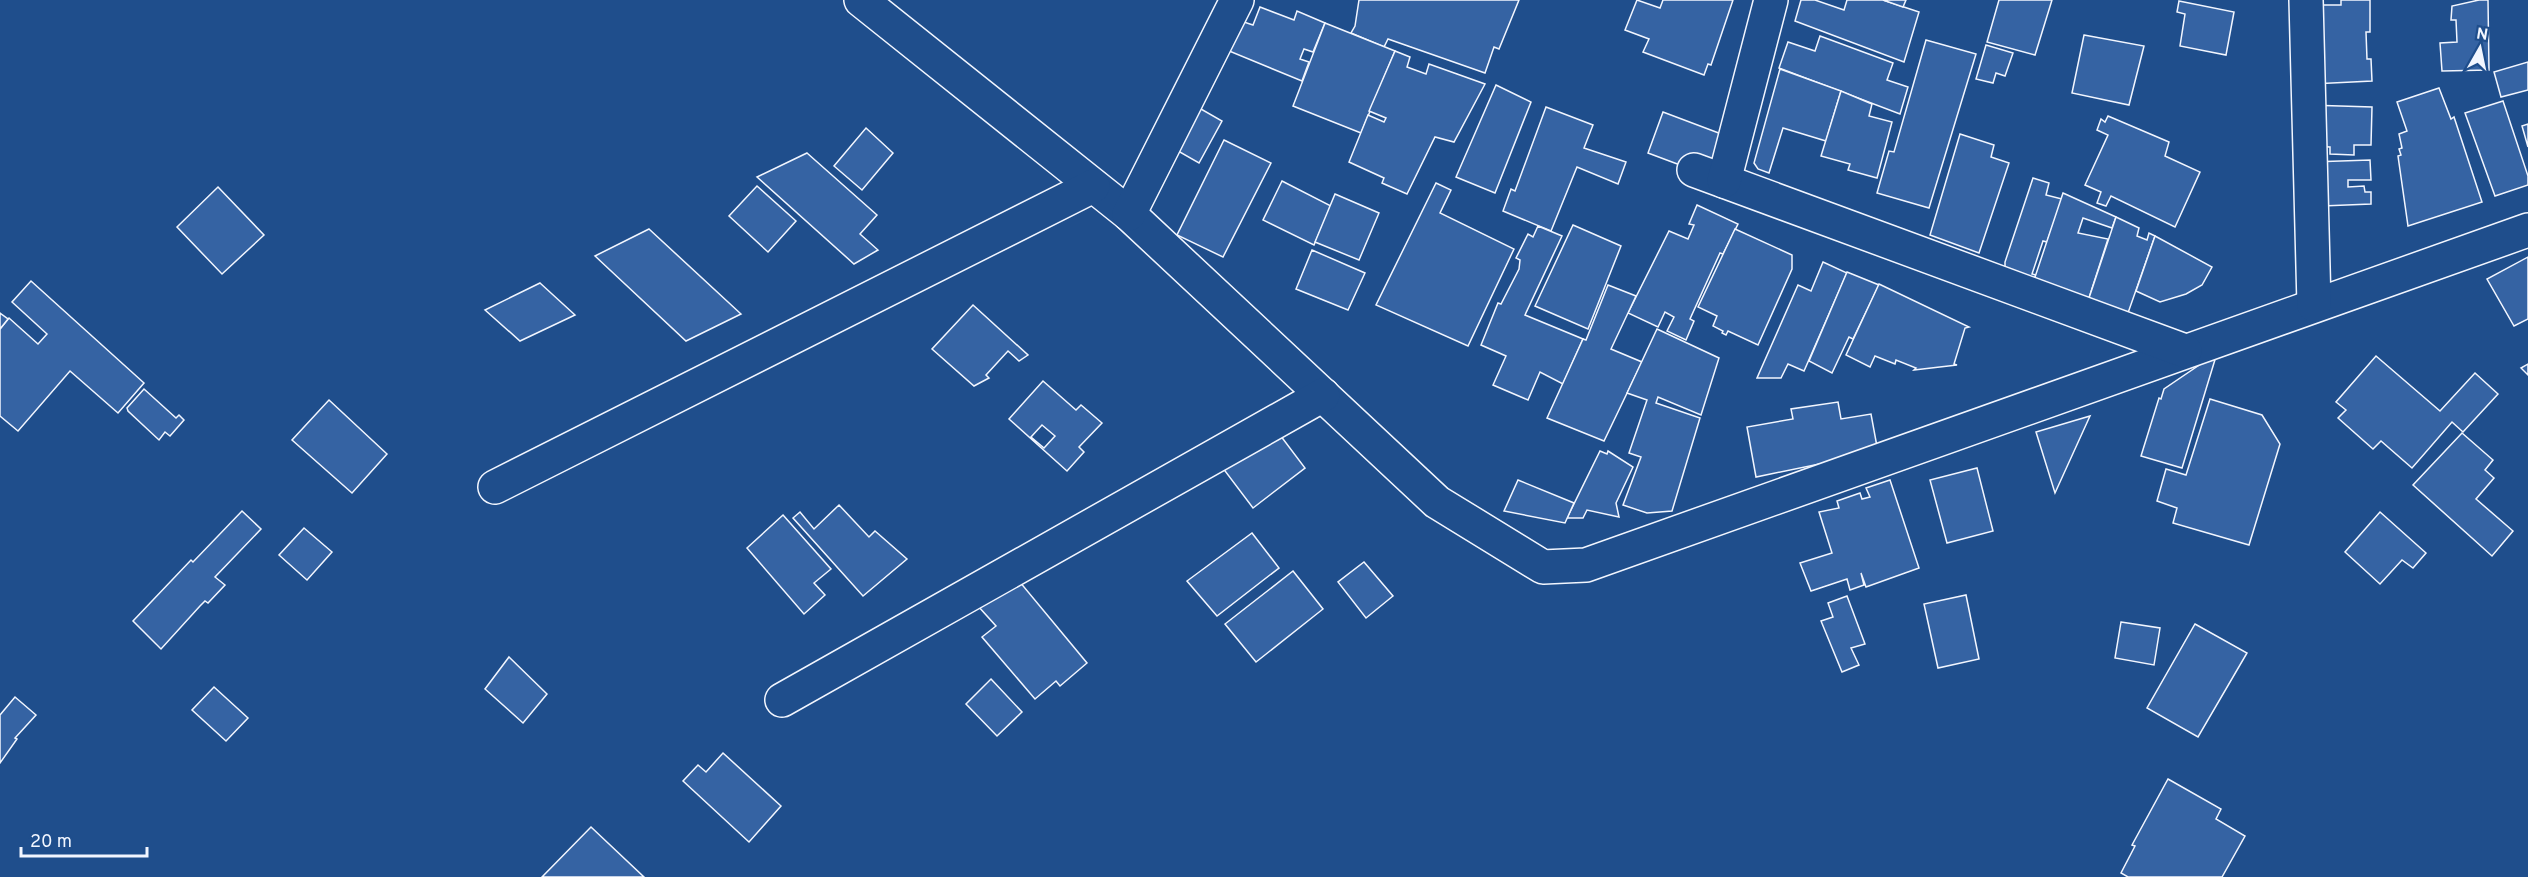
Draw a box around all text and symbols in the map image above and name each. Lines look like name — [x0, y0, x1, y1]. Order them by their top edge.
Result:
north arrow — [2450, 18, 2510, 78]
text: N — [2475, 24, 2489, 46]
scale bar — [21, 820, 147, 858]
text: 20 m — [30, 831, 72, 854]

